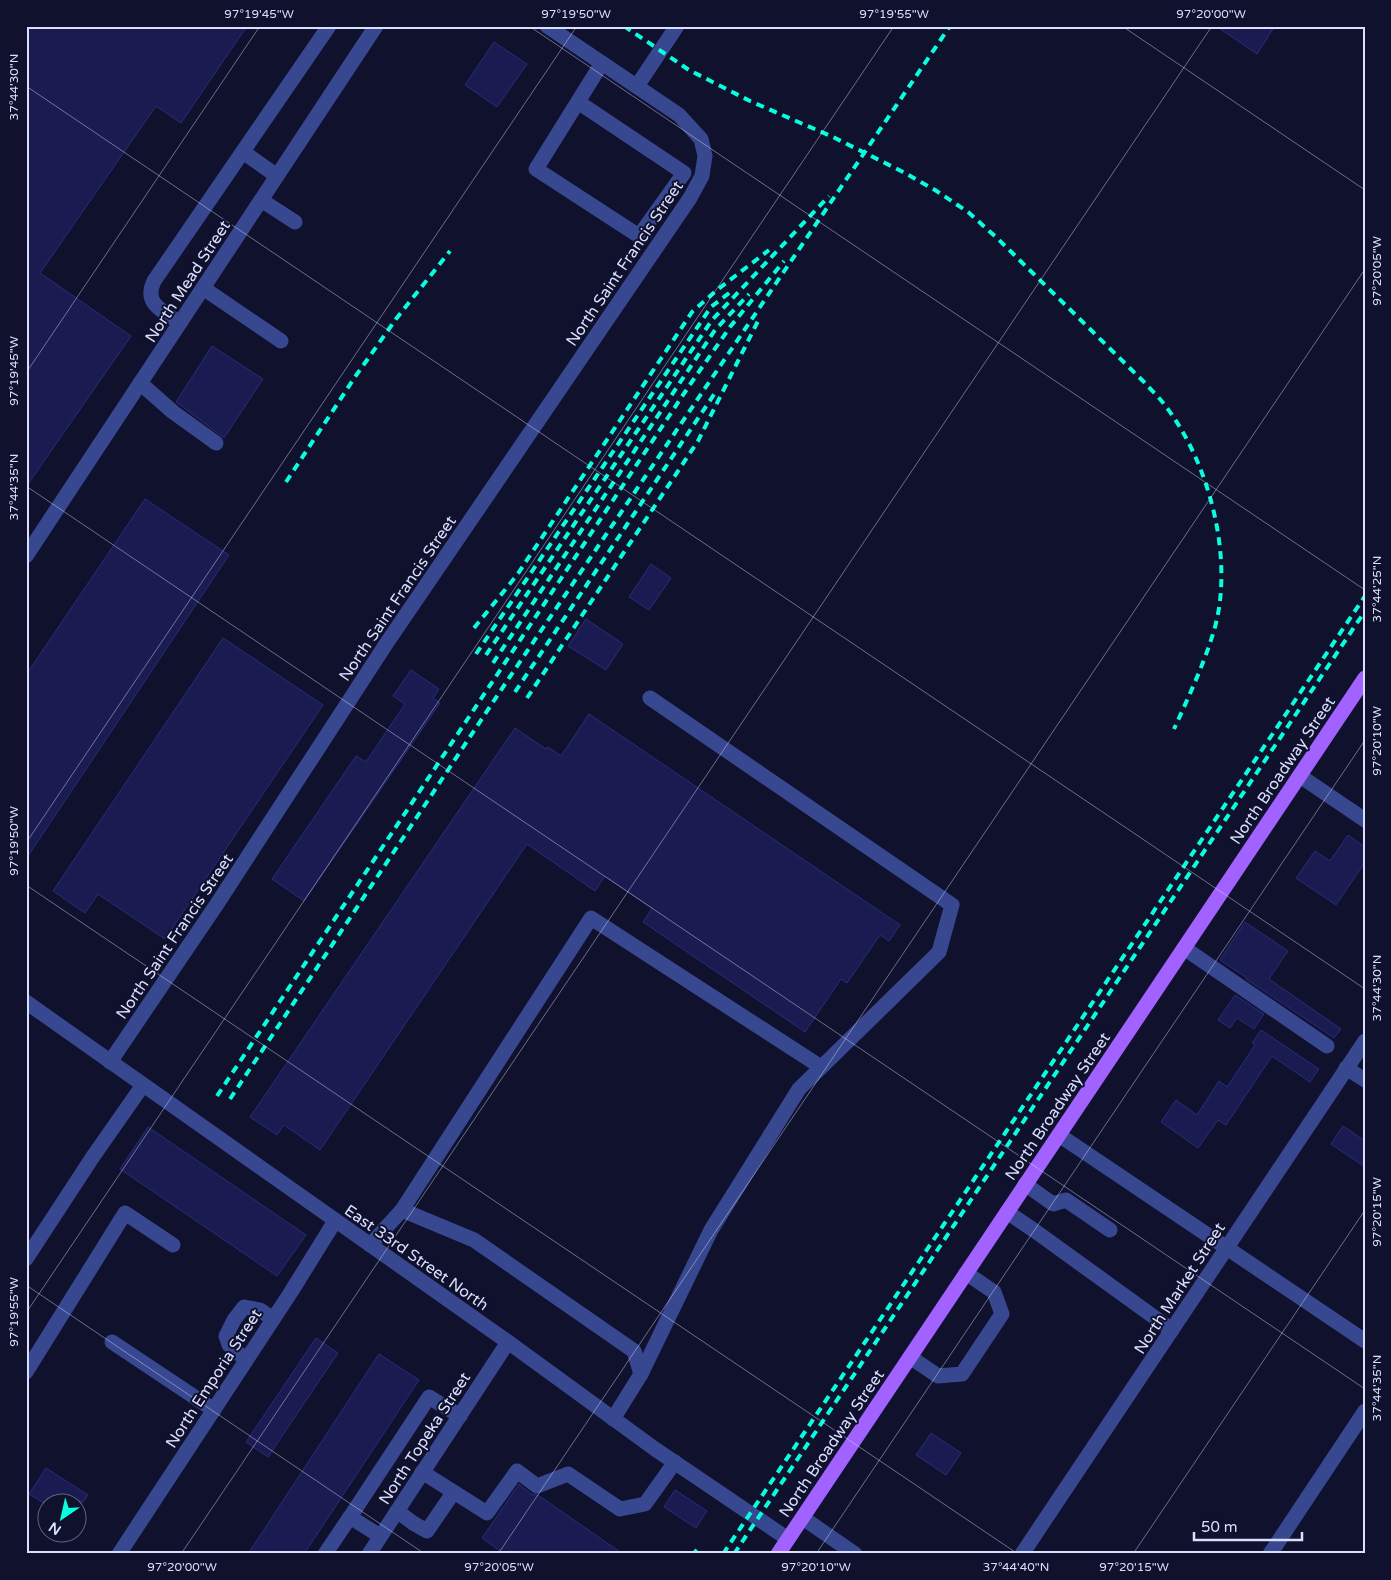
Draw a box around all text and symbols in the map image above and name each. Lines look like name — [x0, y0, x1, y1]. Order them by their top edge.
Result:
text: 97°19'45"W — [224, 7, 294, 21]
text: 97°19'50"W — [541, 7, 611, 21]
text: 97°19'55"W — [859, 7, 929, 21]
text: 97°20'00"W — [1176, 7, 1246, 21]
text: 37°44'30"N — [7, 54, 21, 120]
street label: North Saint Francis Street — [562, 177, 688, 350]
street label: North Mead Street — [141, 217, 235, 346]
text: 97°20'05"W — [1370, 236, 1384, 306]
text: 97°19'45"W — [7, 336, 21, 406]
text: 37°44'35"N — [7, 454, 21, 520]
street label: North Saint Francis Street — [335, 512, 461, 685]
text: 37°44'25"N — [1370, 556, 1384, 622]
street label: North Broadway Street — [1226, 693, 1340, 848]
text: 97°20'10"W — [1370, 706, 1384, 776]
text: 97°19'50"W — [7, 806, 21, 876]
street label: North Saint Francis Street — [112, 850, 238, 1023]
text: 37°44'30"N — [1370, 955, 1384, 1021]
street label: North Broadway Street — [1001, 1029, 1115, 1184]
text: 97°20'15"W — [1370, 1177, 1384, 1247]
street label: East 33rd Street North — [340, 1200, 492, 1315]
street label: North Market Street — [1130, 1219, 1230, 1358]
text: 97°19'55"W — [7, 1277, 21, 1347]
street label: North Emporia Street — [161, 1305, 266, 1452]
text: 37°44'35"N — [1370, 1355, 1384, 1421]
street label: North Broadway Street — [775, 1366, 889, 1521]
street label: North Topeka Street — [375, 1369, 475, 1508]
north arrow — [38, 1492, 88, 1542]
scale bar — [1194, 1510, 1301, 1542]
text: N — [46, 1518, 64, 1539]
text: 50 m — [1201, 1518, 1238, 1536]
text: 97°20'00"W — [147, 1560, 217, 1574]
text: 97°20'05"W — [464, 1560, 534, 1574]
text: 97°20'10"W — [781, 1560, 851, 1574]
text: 37°44'40"N — [983, 1560, 1049, 1574]
text: 97°20'15"W — [1099, 1560, 1169, 1574]

